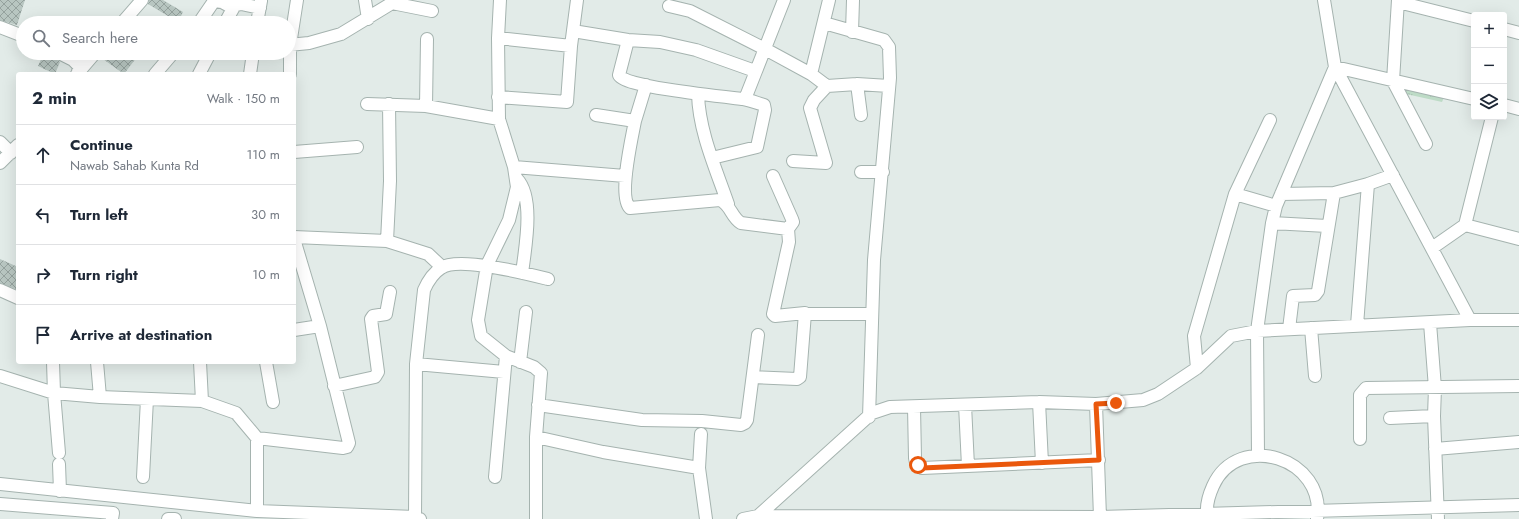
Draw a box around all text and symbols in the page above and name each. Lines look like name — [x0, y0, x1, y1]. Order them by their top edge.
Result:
map controls — [1471, 12, 1507, 120]
button: + — [1471, 12, 1507, 48]
search box — [16, 16, 296, 60]
icon: search — [30, 27, 52, 49]
text: Search here — [62, 27, 138, 49]
button: − — [1471, 48, 1507, 84]
button: layers — [1471, 84, 1507, 120]
text: 2 min — [32, 86, 77, 110]
text: Walk · 150 m — [207, 89, 280, 108]
text: Continue — [70, 134, 133, 156]
icon: ahead — [32, 144, 54, 166]
text: 110 m — [246, 145, 280, 164]
text: Nawab Sahab Kunta Rd — [70, 156, 199, 175]
icon: left — [32, 204, 54, 226]
text: Turn left — [70, 204, 128, 226]
text: 30 m — [251, 205, 280, 224]
icon: right — [32, 264, 54, 286]
text: Turn right — [70, 264, 138, 286]
text: 10 m — [252, 265, 280, 284]
icon: arrive — [32, 324, 54, 346]
text: Arrive at destination — [70, 324, 212, 346]
route end — [1107, 394, 1125, 412]
route start — [909, 456, 927, 474]

